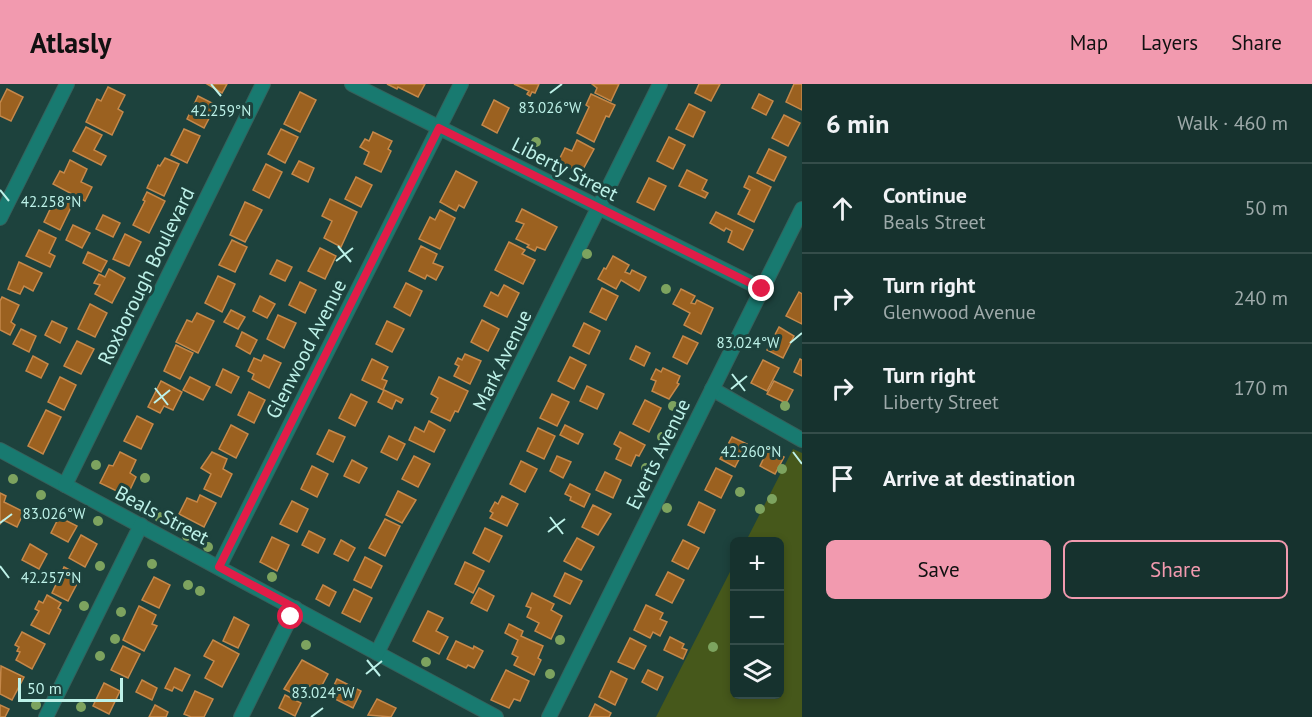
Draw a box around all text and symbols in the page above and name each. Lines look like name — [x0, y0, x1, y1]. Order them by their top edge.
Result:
text: Atlasly — [30, 24, 112, 61]
text: Map — [1070, 29, 1108, 56]
text: Layers — [1141, 29, 1198, 56]
text: Share — [1231, 29, 1282, 56]
text: 83.026°W — [519, 98, 582, 117]
text: 42.259°N — [191, 101, 251, 120]
text: 6 min — [826, 107, 889, 140]
text: Walk · 460 m — [1177, 110, 1288, 136]
street label: Liberty Street — [507, 131, 623, 207]
text: Continue — [883, 181, 967, 209]
street label: Roxborough Boulevard — [92, 183, 200, 369]
text: 42.258°N — [21, 192, 81, 211]
icon: ahead — [826, 192, 859, 225]
text: 50 m — [1245, 195, 1288, 221]
text: Beals Street — [883, 209, 985, 235]
text: Turn right — [883, 271, 975, 299]
street label: Glenwood Avenue — [260, 275, 352, 423]
route end — [748, 275, 774, 301]
icon: right — [826, 282, 859, 315]
text: 240 m — [1234, 285, 1288, 311]
text: Glenwood Avenue — [883, 299, 1036, 325]
street label: Mark Avenue — [466, 305, 538, 415]
text: 83.024°W — [717, 333, 780, 352]
text: Turn right — [883, 361, 975, 389]
icon: right — [826, 372, 859, 405]
text: 170 m — [1234, 375, 1288, 401]
text: Liberty Street — [883, 389, 999, 415]
street label: Everts Avenue — [620, 394, 696, 514]
text: 42.260°N — [721, 442, 781, 461]
icon: arrive — [826, 462, 859, 495]
text: Arrive at destination — [883, 464, 1075, 492]
street label: Beals Street — [111, 479, 214, 551]
text: 83.026°W — [23, 504, 86, 523]
map controls — [730, 537, 784, 699]
button: + — [730, 537, 784, 591]
button: Save — [826, 540, 1051, 599]
button: Share — [1063, 540, 1288, 599]
text: 42.257°N — [21, 568, 81, 587]
button: − — [730, 591, 784, 645]
route start — [277, 603, 303, 629]
button: layers — [730, 645, 784, 699]
scale bar — [18, 675, 123, 702]
text: 50 m — [27, 678, 62, 698]
text: 83.024°W — [292, 683, 355, 702]

